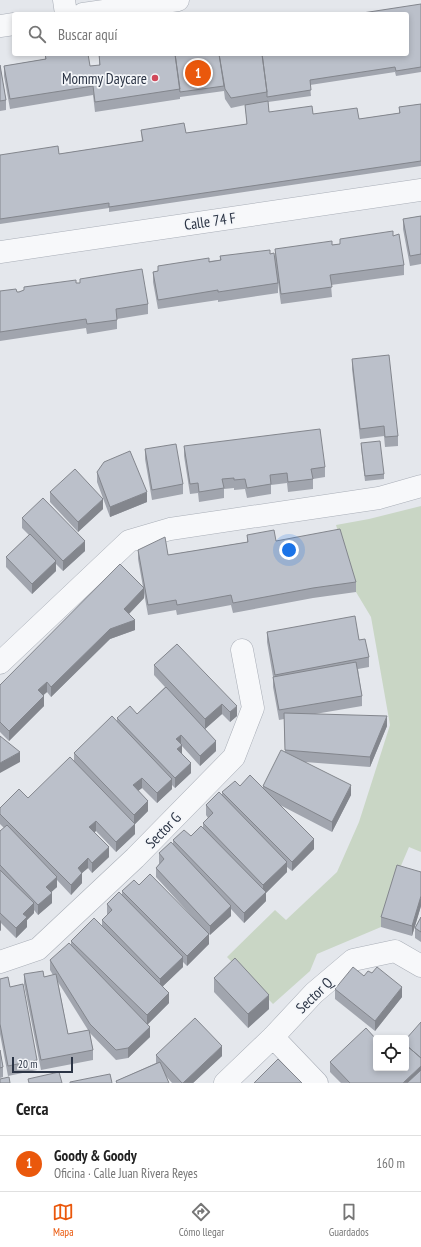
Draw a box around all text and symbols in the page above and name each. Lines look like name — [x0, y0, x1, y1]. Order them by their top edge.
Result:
search box — [12, 12, 409, 56]
icon: search — [26, 23, 48, 45]
text: Buscar aquí — [58, 25, 118, 44]
pin: 1 — [185, 58, 211, 88]
place label: Mommy Daycare — [62, 69, 147, 88]
marker: Mommy Daycare — [150, 73, 160, 83]
street label: Calle 74 F — [183, 208, 237, 234]
your location — [279, 540, 299, 560]
street label: Sector G — [141, 808, 185, 852]
street label: Sector Q — [292, 972, 337, 1017]
map controls — [373, 1035, 409, 1071]
button: locate — [373, 1035, 409, 1071]
scale bar — [12, 1055, 73, 1074]
text: 20 m — [18, 1057, 37, 1071]
text: Cerca — [16, 1098, 49, 1120]
text: Goody & Goody — [54, 1146, 137, 1165]
text: 1 — [26, 1155, 32, 1172]
text: 160 m — [376, 1155, 405, 1172]
text: Oficina · Calle Juan Rivera Reyes — [54, 1165, 198, 1182]
tab: Mapa — [52, 1201, 74, 1239]
tab: Cómo llegar — [179, 1201, 224, 1239]
tab: Guardados — [329, 1201, 369, 1239]

